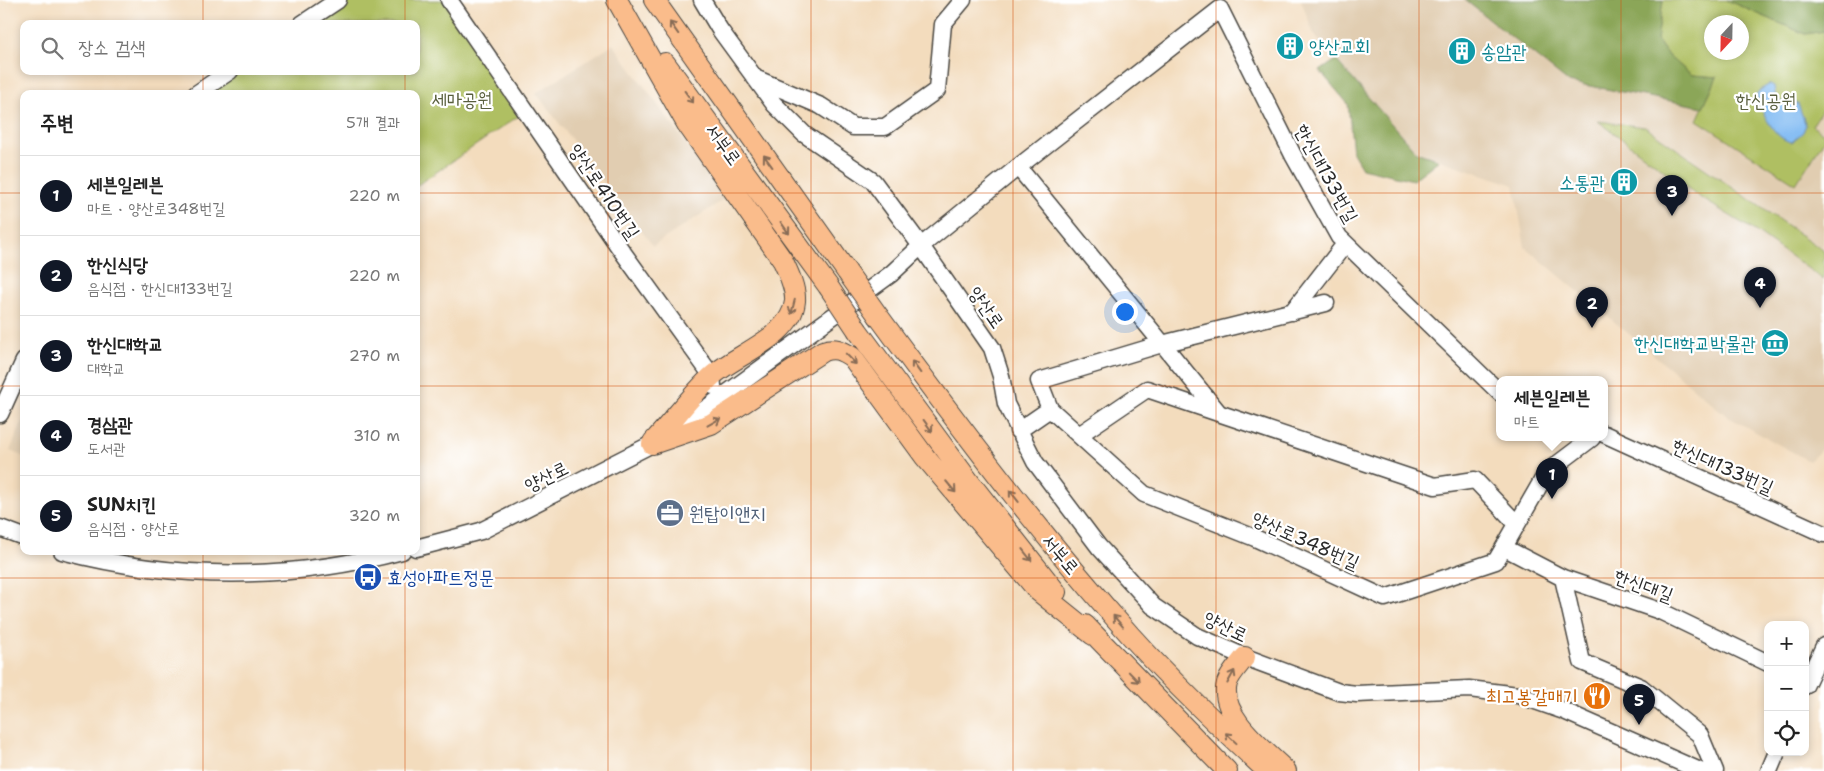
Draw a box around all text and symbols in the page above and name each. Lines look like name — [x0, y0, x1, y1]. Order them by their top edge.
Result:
north arrow — [1704, 15, 1749, 60]
search box — [20, 20, 420, 75]
one-way arrow — [669, 21, 679, 35]
building icon: 양산교회 — [1275, 31, 1305, 61]
icon: search — [38, 34, 66, 62]
place label: 양산교회 — [1309, 34, 1370, 59]
text: 장소 검색 — [78, 35, 146, 60]
building icon: 송암관 — [1447, 36, 1477, 66]
place label: 송암관 — [1481, 39, 1527, 64]
park label: 세마공원 — [431, 87, 493, 112]
park label: 한신공원 — [1735, 88, 1797, 113]
one-way arrow — [684, 90, 695, 103]
text: 주변 — [40, 109, 74, 137]
text: 5개 결과 — [346, 112, 400, 133]
street label: 서부로 — [700, 118, 747, 170]
street label: 한신대133번길 — [1289, 120, 1364, 227]
street label: 양산로410번길 — [564, 139, 646, 244]
one-way arrow — [763, 154, 773, 168]
building icon: 소통관 — [1609, 167, 1639, 197]
place label: 소통관 — [1559, 170, 1605, 195]
text: 세븐일레븐 — [87, 172, 163, 197]
pin: 3 — [1656, 175, 1688, 216]
text: 1 — [52, 185, 60, 206]
text: 220 m — [348, 185, 400, 206]
text: 마트 · 양산로348번길 — [87, 198, 225, 219]
one-way arrow — [780, 221, 790, 235]
text: 한신식당 — [87, 252, 148, 277]
text: 2 — [50, 265, 62, 286]
text: 220 m — [348, 265, 400, 286]
pin: 4 — [1744, 267, 1776, 308]
text: 음식점 · 한신대133번길 — [87, 278, 233, 299]
street label: 양산로 — [963, 281, 1010, 333]
pin: 2 — [1576, 287, 1608, 328]
one-way arrow — [788, 299, 797, 315]
your location — [1112, 299, 1138, 325]
museum icon: 한신대학교박물관 — [1760, 328, 1790, 358]
place label: 한신대학교박물관 — [1634, 331, 1756, 356]
text: 한신대학교 — [87, 332, 163, 357]
text: 3 — [50, 345, 62, 366]
text: 270 m — [349, 345, 400, 366]
one-way arrow — [845, 352, 857, 364]
text: 대학교 — [87, 358, 126, 379]
one-way arrow — [911, 360, 921, 374]
popup — [1496, 376, 1608, 441]
text: 세븐일레븐 — [1514, 385, 1590, 410]
text: 마트 — [1514, 411, 1540, 432]
text: 경삼관 — [87, 412, 133, 437]
one-way arrow — [707, 416, 721, 426]
one-way arrow — [923, 419, 933, 433]
text: 4 — [50, 425, 62, 446]
text: 310 m — [353, 425, 400, 446]
street label: 한신대133번길 — [1668, 433, 1778, 500]
text: 도서관 — [87, 438, 126, 459]
street label: 양산로 — [520, 455, 572, 498]
pin: 1 — [1536, 458, 1568, 499]
one-way arrow — [945, 480, 956, 493]
one-way arrow — [1009, 490, 1020, 503]
text: SUN치킨 — [87, 492, 156, 517]
office icon: 원탑이앤지 — [655, 498, 685, 528]
place label: 원탑이앤지 — [689, 501, 765, 526]
text: 5 — [51, 505, 61, 526]
text: 320 m — [349, 505, 400, 526]
street label: 양산로348번길 — [1248, 506, 1363, 575]
text: 음식점 · 양산로 — [87, 518, 180, 539]
street label: 서부로 — [1036, 529, 1085, 580]
one-way arrow — [1021, 549, 1032, 562]
bus stop icon: 효성아파트정문 — [353, 562, 383, 592]
street label: 한신대길 — [1611, 563, 1677, 608]
place label: 효성아파트정문 — [387, 565, 494, 590]
street label: 양산로 — [1200, 605, 1252, 648]
one-way arrow — [1113, 615, 1124, 628]
map controls — [1764, 621, 1809, 756]
button: + — [1764, 621, 1809, 666]
button: − — [1764, 666, 1809, 711]
one-way arrow — [1227, 670, 1237, 684]
one-way arrow — [1128, 671, 1140, 684]
restaurant icon: 최고봉갈매기 — [1582, 681, 1612, 711]
place label: 최고봉갈매기 — [1486, 684, 1578, 709]
pin: 5 — [1623, 684, 1655, 725]
button: locate — [1764, 711, 1809, 756]
one-way arrow — [1225, 732, 1238, 744]

